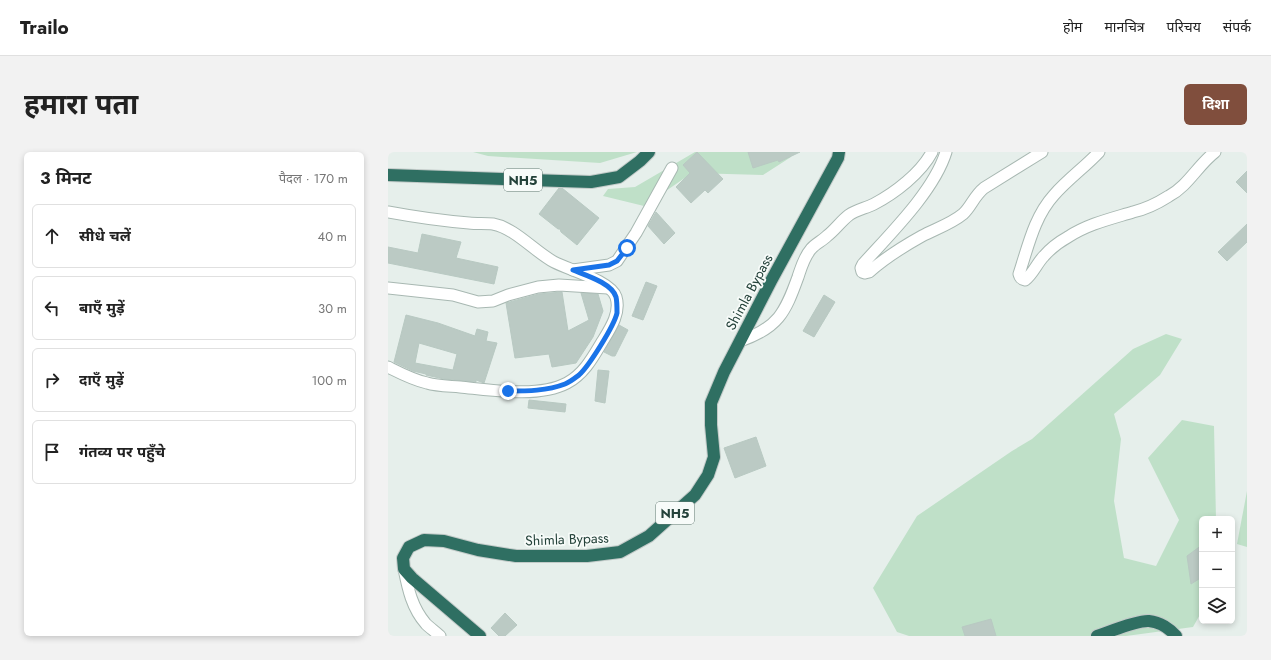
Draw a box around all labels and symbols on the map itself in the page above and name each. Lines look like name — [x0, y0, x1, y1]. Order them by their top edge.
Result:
road number: NH5 — [504, 169, 542, 191]
route start — [618, 239, 636, 257]
street label: Shimla Bypass — [721, 250, 778, 334]
route end — [499, 382, 517, 400]
road number: NH5 — [656, 502, 694, 524]
street label: Shimla Bypass — [525, 528, 610, 550]

